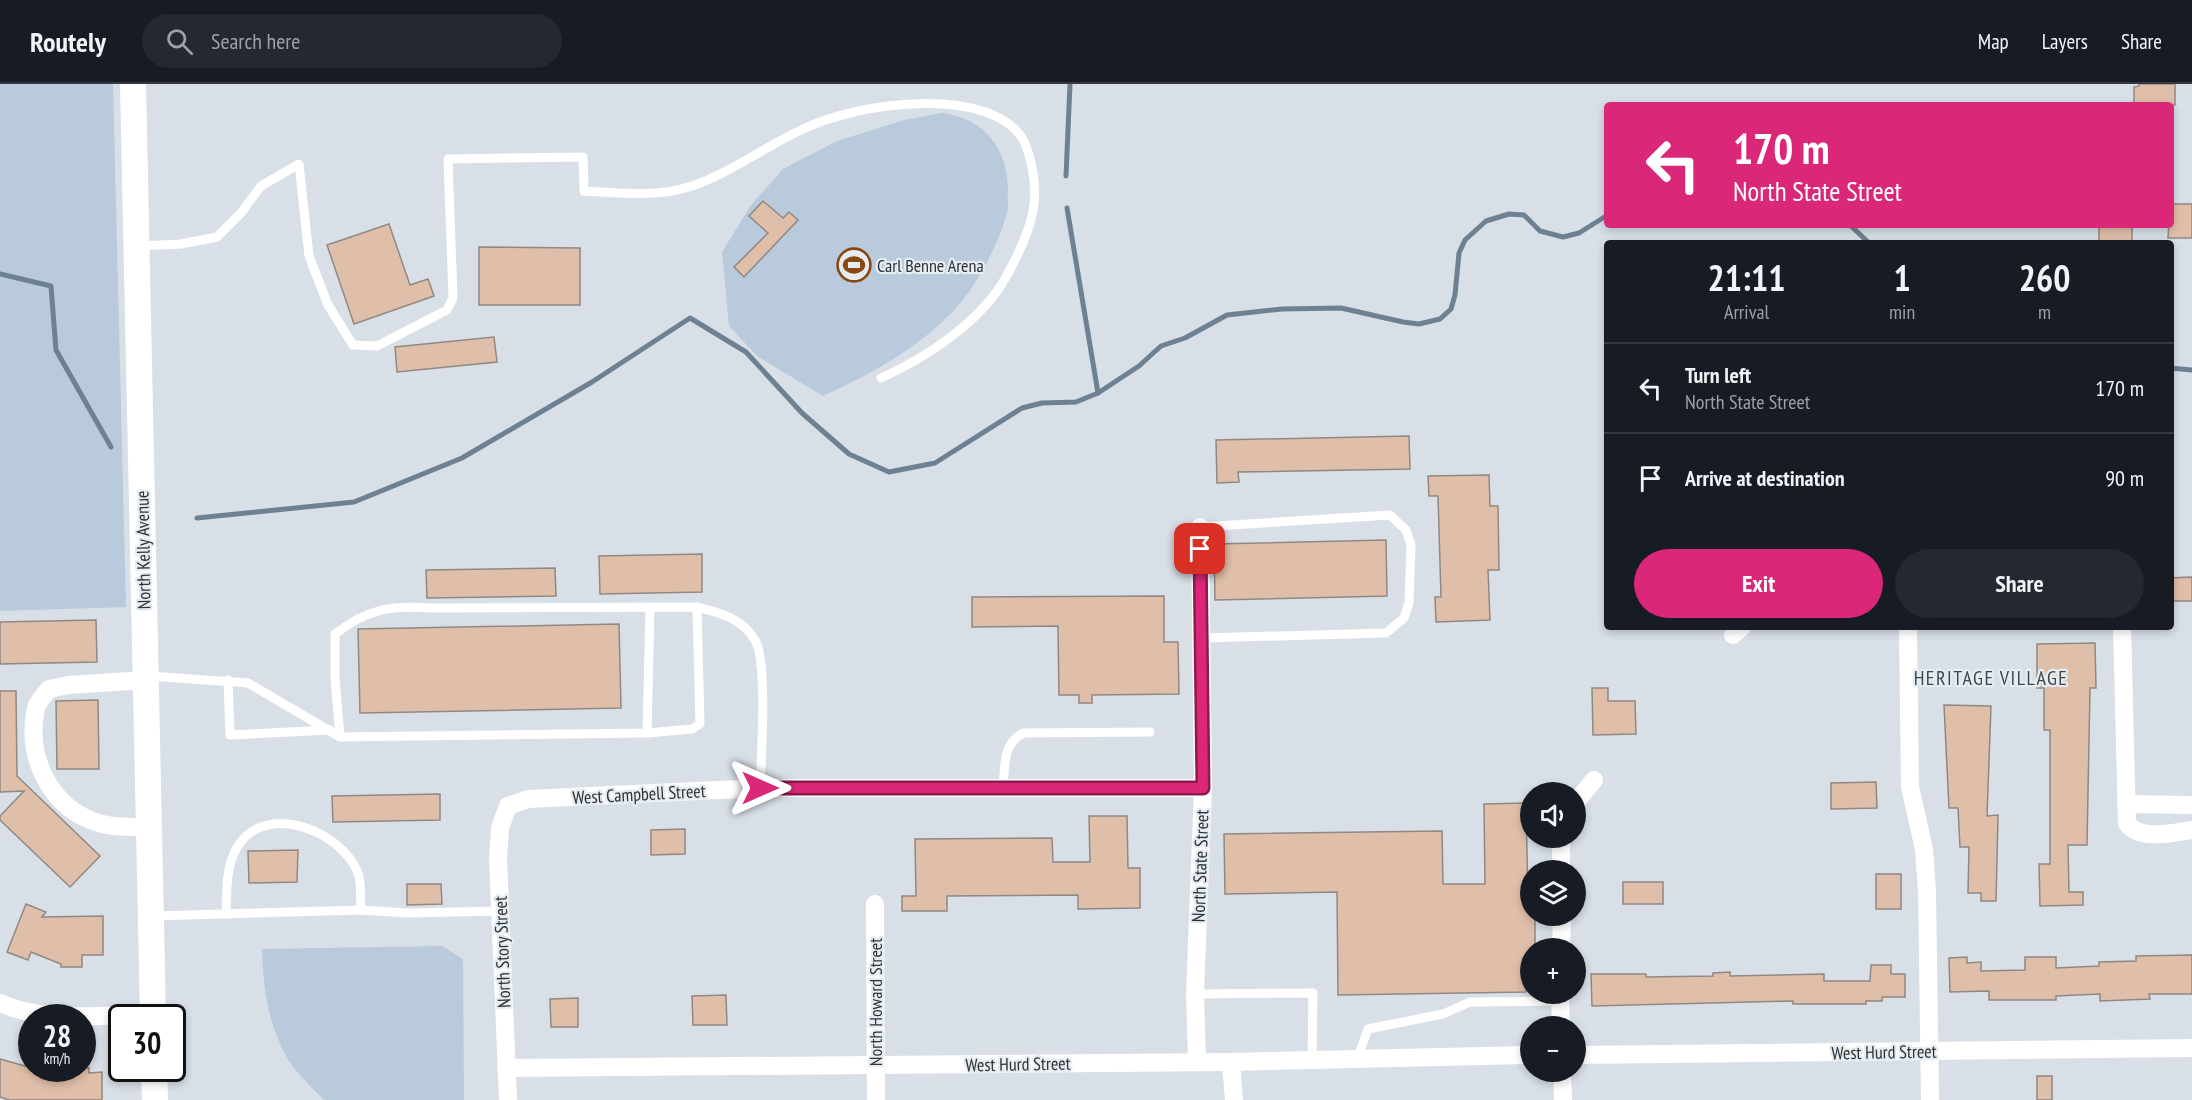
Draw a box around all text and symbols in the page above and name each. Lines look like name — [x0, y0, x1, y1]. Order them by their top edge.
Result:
search box — [142, 14, 562, 68]
text: Routely — [30, 23, 106, 60]
icon: search — [163, 25, 196, 58]
text: Search here — [211, 27, 300, 55]
text: Map — [1978, 28, 2009, 55]
text: Layers — [2042, 28, 2088, 55]
text: Share — [2121, 28, 2162, 55]
text: 170 m — [1733, 121, 1830, 176]
icon: left — [1634, 126, 1712, 204]
text: North State Street — [1733, 174, 1902, 208]
sports icon: Carl Benne Arena — [836, 247, 872, 283]
place label: Carl Benne Arena — [877, 254, 984, 277]
text: 21:11 — [1708, 254, 1785, 301]
text: 1 — [1893, 254, 1911, 301]
text: 260 — [2019, 254, 2070, 301]
text: Arrival — [1724, 299, 1769, 325]
text: min — [1889, 299, 1915, 325]
text: m — [2038, 299, 2051, 325]
text: Turn left — [1685, 361, 1751, 389]
icon: left — [1634, 372, 1667, 405]
text: 170 m — [2095, 374, 2144, 402]
text: North State Street — [1685, 389, 1810, 415]
icon: arrive — [1634, 462, 1667, 495]
text: Arrive at destination — [1685, 464, 1845, 492]
text: 90 m — [2105, 464, 2144, 492]
street label: North Kelly Avenue — [130, 491, 156, 609]
pin — [1174, 523, 1225, 574]
icon: arrive — [1183, 532, 1216, 565]
button: Exit — [1634, 549, 1883, 618]
button: Share — [1895, 549, 2144, 618]
district label: HERITAGE VILLAGE — [1914, 665, 2068, 691]
position arrow — [728, 756, 792, 820]
street label: West Campbell Street — [572, 779, 706, 809]
map controls — [1520, 782, 1586, 1082]
button: sound — [1520, 782, 1586, 848]
street label: North State Street — [1187, 809, 1213, 923]
button: layers — [1520, 860, 1586, 926]
street label: North Story Street — [489, 896, 515, 1008]
street label: North Howard Street — [864, 938, 887, 1066]
button: + — [1520, 938, 1586, 1004]
speed limit sign: 30 — [108, 1004, 186, 1082]
text: 28 — [43, 1016, 71, 1055]
button: − — [1520, 1016, 1586, 1082]
street label: West Hurd Street — [1831, 1040, 1937, 1064]
text: km/h — [44, 1049, 70, 1068]
street label: West Hurd Street — [965, 1052, 1071, 1076]

